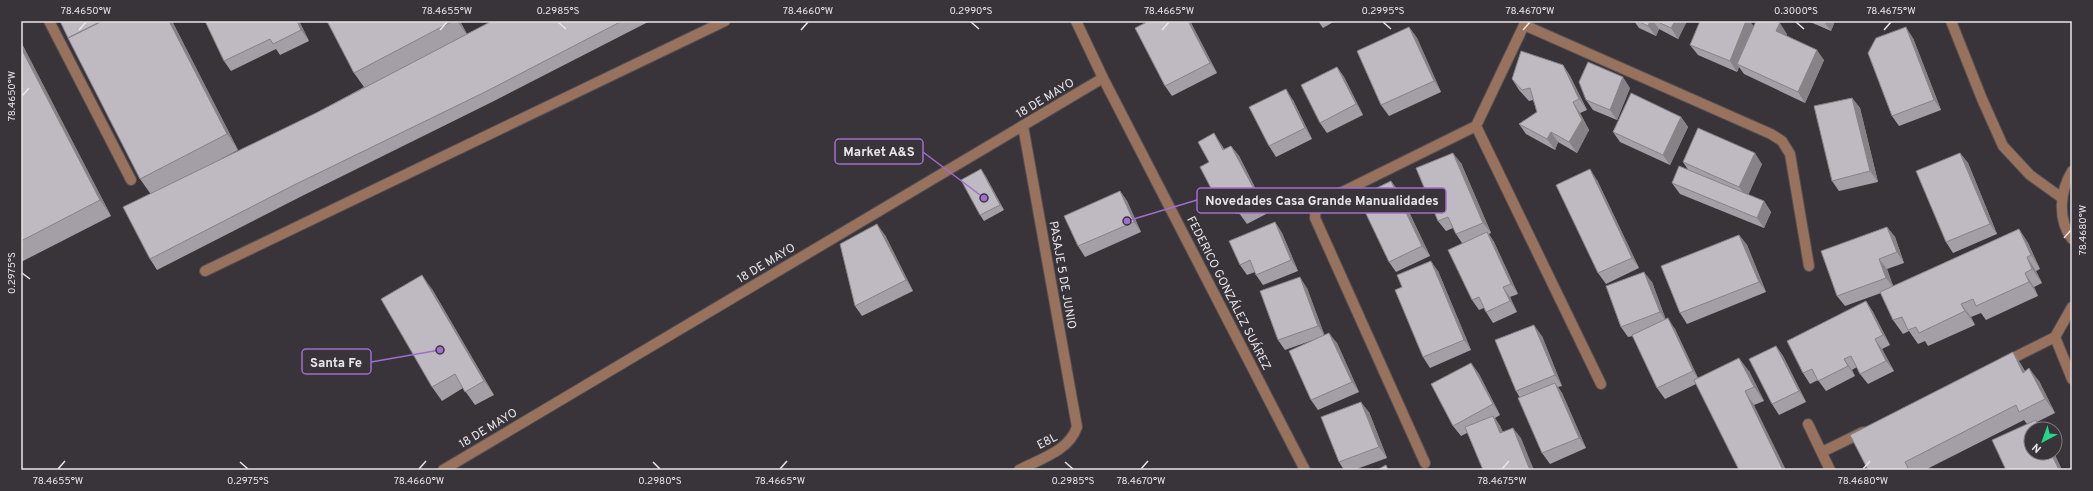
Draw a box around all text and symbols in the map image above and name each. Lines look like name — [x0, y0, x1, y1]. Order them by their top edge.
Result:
text: 78.4650°W — [61, 5, 111, 18]
text: 78.4655°W — [422, 5, 472, 18]
text: 0.2985°S — [536, 5, 580, 18]
text: 78.4660°W — [783, 5, 833, 18]
text: 0.2990°S — [949, 5, 993, 18]
text: 78.4665°W — [1144, 5, 1194, 18]
text: 0.2995°S — [1361, 5, 1405, 18]
text: 78.4670°W — [1505, 5, 1555, 18]
text: 0.3000°S — [1774, 5, 1818, 18]
text: 78.4675°W — [1866, 5, 1916, 18]
text: 78.4650°W — [6, 71, 19, 121]
street label: 18 DE MAYO — [1013, 75, 1078, 123]
callout: Market A&S — [835, 139, 923, 164]
text: Market A&S — [843, 145, 915, 161]
callout: Novedades Casa Grande Manualidades — [1197, 188, 1446, 213]
text: Novedades Casa Grande Manualidades — [1205, 194, 1439, 210]
text: 78.4680°W — [2077, 205, 2090, 255]
street label: FEDERICO GONZÁLEZ SUÁREZ — [1182, 214, 1274, 373]
street label: PASAJE 5 DE JUNIO — [1045, 220, 1079, 331]
street label: 18 DE MAYO — [734, 240, 799, 288]
text: 0.2975°S — [6, 252, 19, 294]
callout: Santa Fe — [302, 349, 371, 374]
text: Santa Fe — [310, 356, 362, 372]
street label: 18 DE MAYO — [456, 405, 521, 453]
north arrow — [2023, 421, 2063, 461]
street label: E8L — [1034, 430, 1061, 454]
text: N — [2030, 440, 2045, 456]
text: 78.4655°W — [33, 475, 83, 488]
text: 0.2975°S — [227, 475, 269, 488]
text: 78.4660°W — [394, 475, 444, 488]
text: 0.2980°S — [638, 475, 682, 488]
text: 78.4665°W — [755, 475, 805, 488]
text: 0.2985°S — [1051, 475, 1095, 488]
text: 78.4670°W — [1116, 475, 1166, 488]
text: 78.4675°W — [1477, 475, 1527, 488]
text: 78.4680°W — [1838, 475, 1888, 488]

